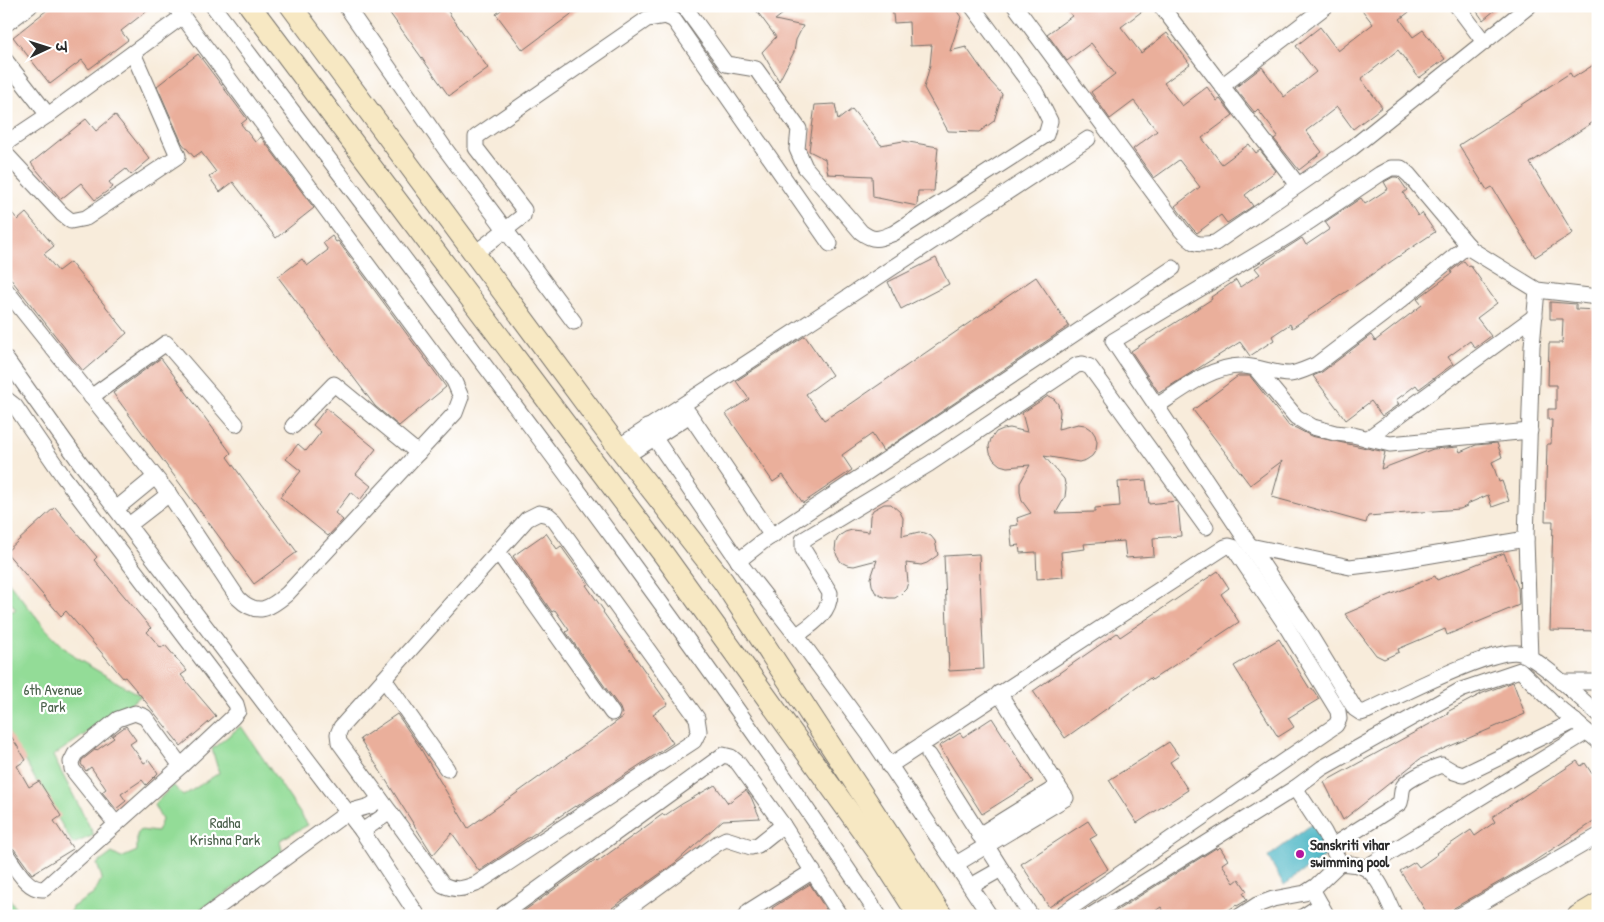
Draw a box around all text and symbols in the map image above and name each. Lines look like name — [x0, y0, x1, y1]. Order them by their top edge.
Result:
north arrow — [22, 22, 72, 72]
text: उ — [52, 40, 71, 54]
park label: 6th Avenue Park — [24, 679, 82, 717]
park label: Radha Krishna Park — [190, 812, 260, 850]
place label: Sanskriti vihar swimming pool — [1310, 834, 1390, 873]
marker: Sanskriti vihar swimming pool — [1294, 848, 1306, 860]

